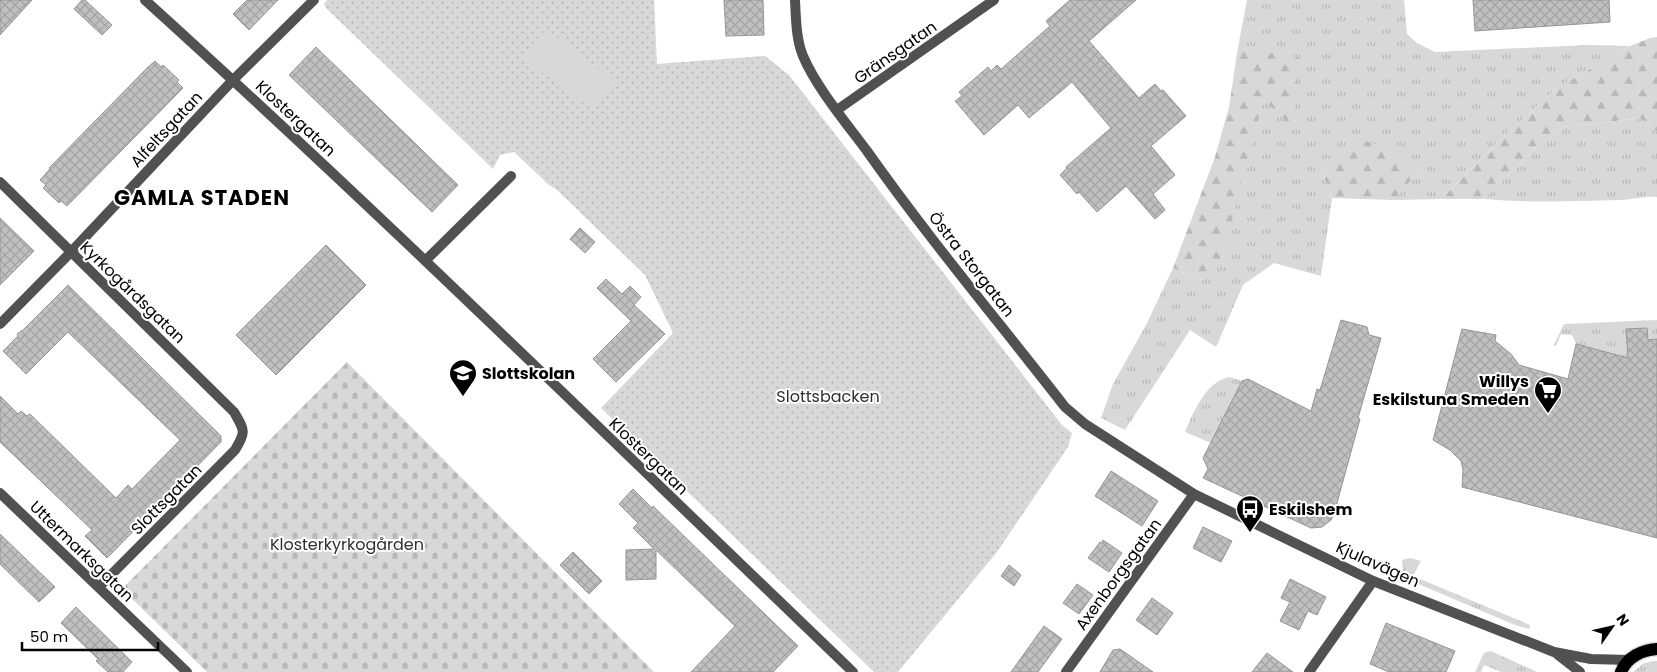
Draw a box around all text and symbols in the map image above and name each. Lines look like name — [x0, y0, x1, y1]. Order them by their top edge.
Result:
street label: Gränsgatan — [849, 15, 941, 89]
street label: Klostergatan — [250, 75, 341, 162]
street label: Alfeltsgatan — [125, 86, 208, 172]
district label: GAMLA STADEN — [114, 183, 290, 212]
street label: Östra Storgatan — [923, 207, 1020, 322]
street label: Kyrkogårdsgatan — [75, 236, 190, 349]
school or university icon: Slottskolan — [448, 358, 478, 397]
place label: Slottskolan — [482, 362, 575, 385]
place label: Willys Eskilstuna Smeden — [1373, 370, 1529, 411]
supermarket icon: Willys Eskilstuna Smeden — [1533, 375, 1563, 414]
park label: Slottsbacken — [776, 385, 880, 408]
street label: Klostergatan — [604, 413, 693, 500]
street label: Slottsgatan — [126, 459, 207, 540]
bus stop icon: Eskilshem — [1235, 494, 1265, 533]
street label: Uttermarksgatan — [24, 496, 139, 607]
place label: Eskilshem — [1269, 498, 1352, 521]
street label: Axenborgsgatan — [1070, 514, 1167, 635]
park label: Klosterkyrkogården — [270, 533, 424, 556]
street label: Kjulavägen — [1332, 536, 1423, 593]
north arrow — [1587, 602, 1637, 652]
text: N — [1612, 610, 1634, 630]
scale bar — [22, 620, 159, 652]
text: 50 m — [30, 626, 68, 647]

